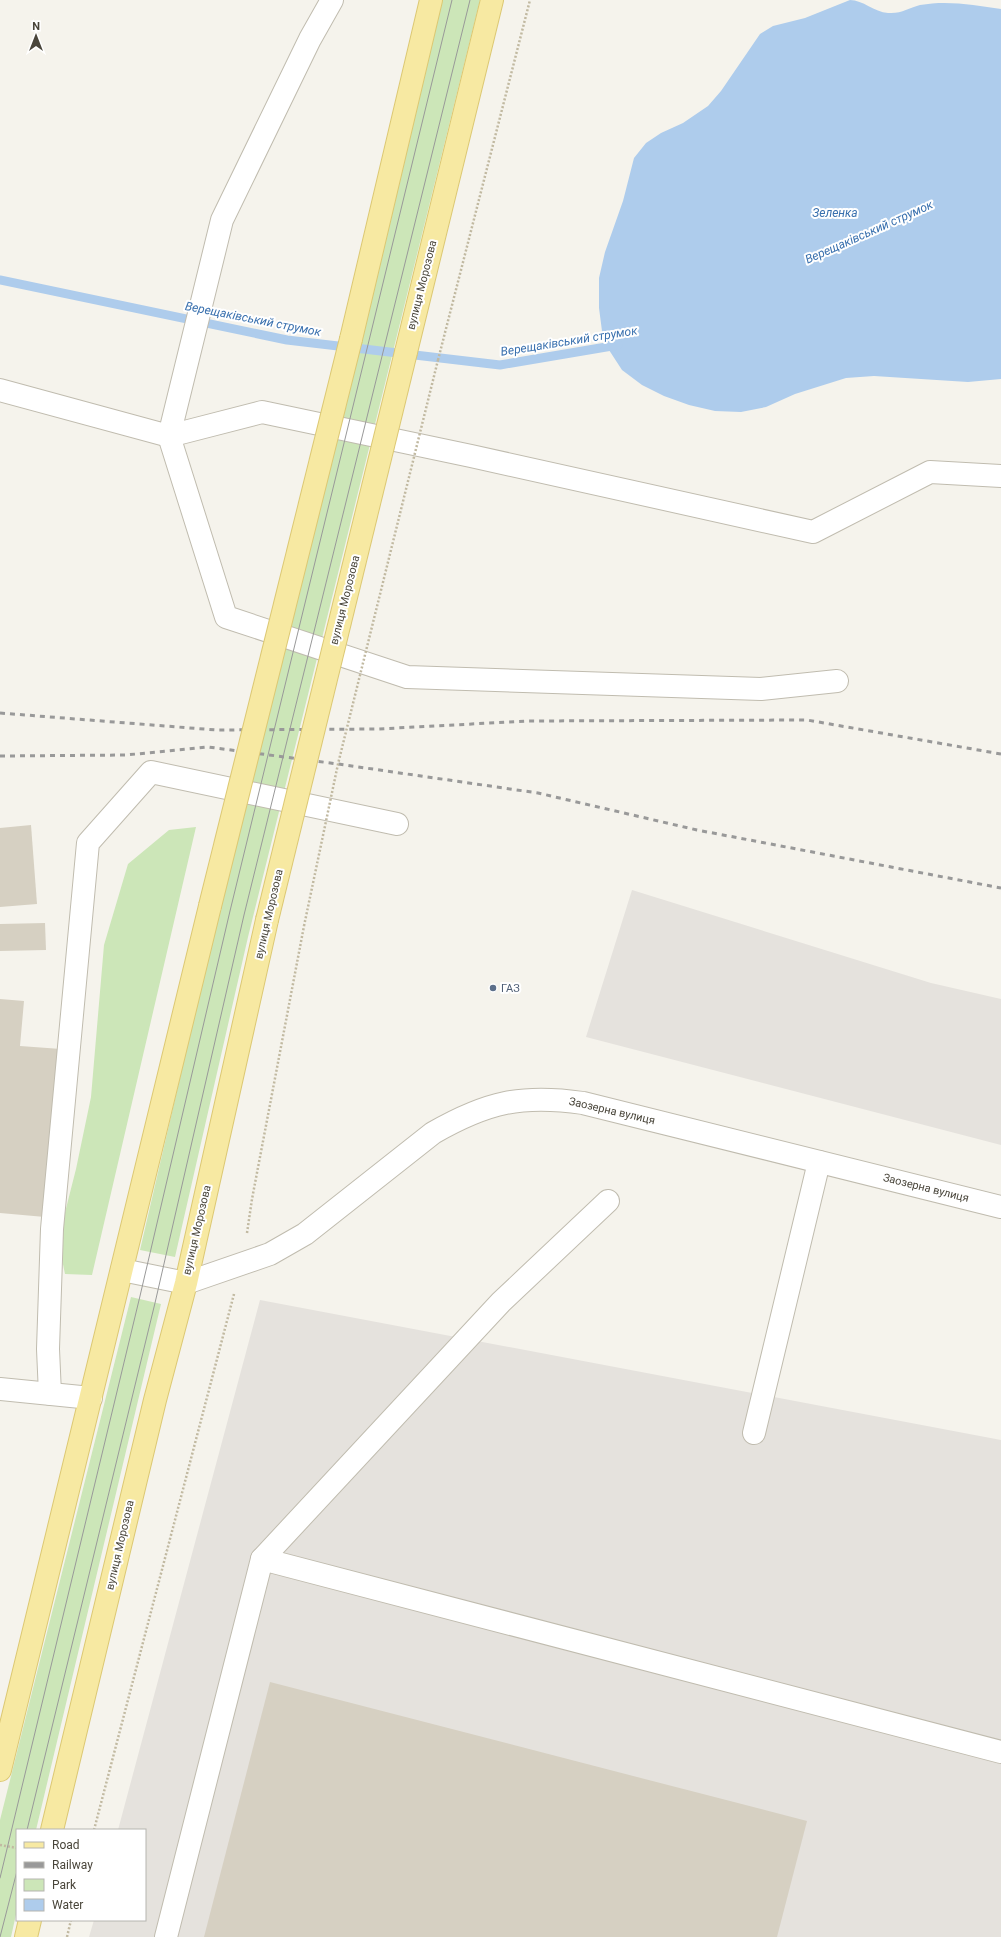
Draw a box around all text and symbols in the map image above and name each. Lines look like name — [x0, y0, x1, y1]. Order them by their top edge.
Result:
north arrow — [16, 16, 56, 56]
text: N — [32, 20, 40, 33]
water label: Верещаківський струмок — [803, 197, 936, 267]
water label: Зеленка — [812, 206, 858, 220]
street label: вулиця Морозова — [405, 239, 439, 331]
water label: Верещаківський струмок — [184, 299, 323, 339]
water label: Верещаківський струмок — [500, 323, 639, 359]
street label: вулиця Морозова — [328, 554, 362, 646]
street label: вулиця Морозова — [252, 868, 286, 960]
place label: ГАЗ — [501, 982, 520, 995]
marker: ГАЗ — [488, 983, 498, 993]
street label: Заозерна вулиця — [568, 1095, 656, 1127]
street label: Заозерна вулиця — [882, 1171, 970, 1205]
street label: вулиця Морозова — [180, 1184, 214, 1276]
street label: вулиця Морозова — [103, 1499, 137, 1591]
legend — [16, 1829, 146, 1921]
text: Road — [52, 1838, 80, 1852]
text: Railway — [52, 1858, 93, 1872]
text: Park — [52, 1878, 77, 1892]
text: Water — [52, 1898, 83, 1912]

